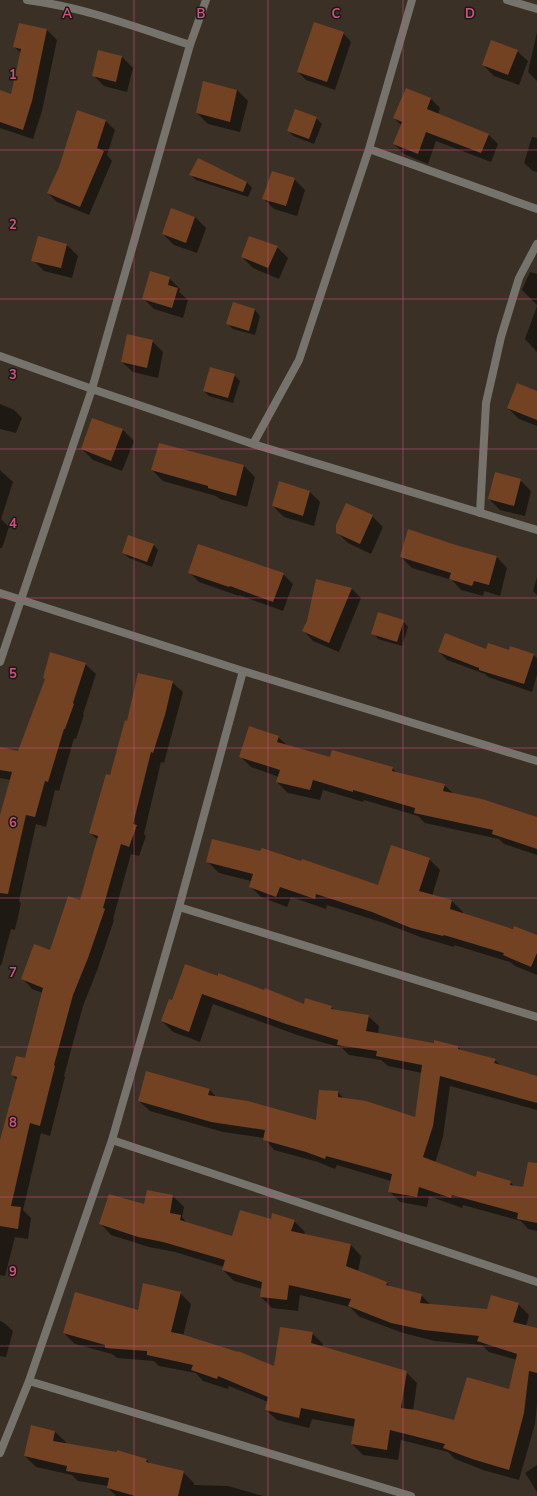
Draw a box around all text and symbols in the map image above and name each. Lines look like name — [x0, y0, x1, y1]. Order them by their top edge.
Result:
text: A — [62, 5, 72, 23]
text: B — [197, 5, 206, 23]
text: C — [332, 5, 341, 23]
text: D — [465, 5, 475, 23]
text: 1 — [9, 66, 17, 84]
text: 2 — [9, 216, 17, 234]
text: 3 — [9, 366, 17, 384]
text: 4 — [9, 515, 17, 533]
text: 5 — [9, 665, 17, 683]
text: 6 — [9, 814, 17, 832]
text: 7 — [9, 964, 17, 982]
text: 8 — [9, 1114, 17, 1132]
text: 9 — [9, 1263, 17, 1281]

